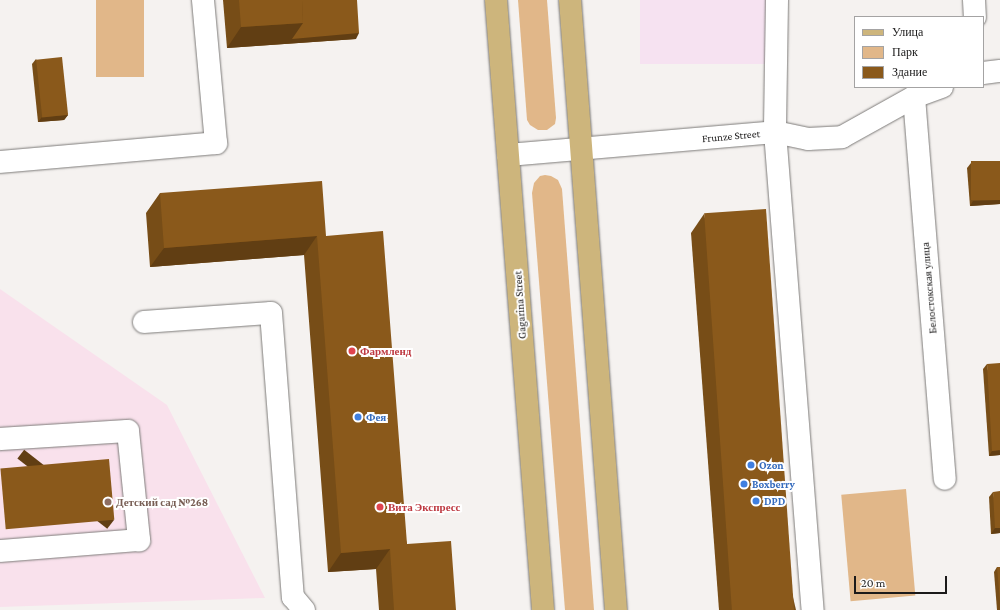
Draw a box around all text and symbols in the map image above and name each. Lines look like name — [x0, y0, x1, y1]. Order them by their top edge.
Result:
legend — [854, 16, 984, 88]
text: Улица — [892, 25, 923, 39]
text: Парк — [892, 45, 918, 59]
text: Здание — [892, 65, 927, 79]
street label: Frunze Street — [701, 127, 761, 145]
street label: Белостокская улица — [918, 242, 940, 334]
street label: Gagarina Street — [511, 271, 529, 339]
place label: Фармленд — [360, 344, 411, 358]
marker: Фармленд — [347, 346, 357, 356]
place label: Фея — [366, 410, 386, 424]
marker: Фея — [353, 412, 363, 422]
place label: Ozon — [759, 458, 784, 472]
marker: Ozon — [746, 460, 756, 470]
place label: Boxberry — [752, 477, 795, 491]
marker: Boxberry — [739, 479, 749, 489]
place label: DPD — [764, 494, 785, 508]
place label: Детский сад №268 — [116, 495, 208, 509]
marker: DPD — [751, 496, 761, 506]
marker: Детский сад №268 — [103, 497, 113, 507]
place label: Вита Экспресс — [388, 500, 460, 514]
marker: Вита Экспресс — [375, 502, 385, 512]
scale bar — [856, 568, 949, 594]
text: 20 m — [861, 576, 885, 590]

